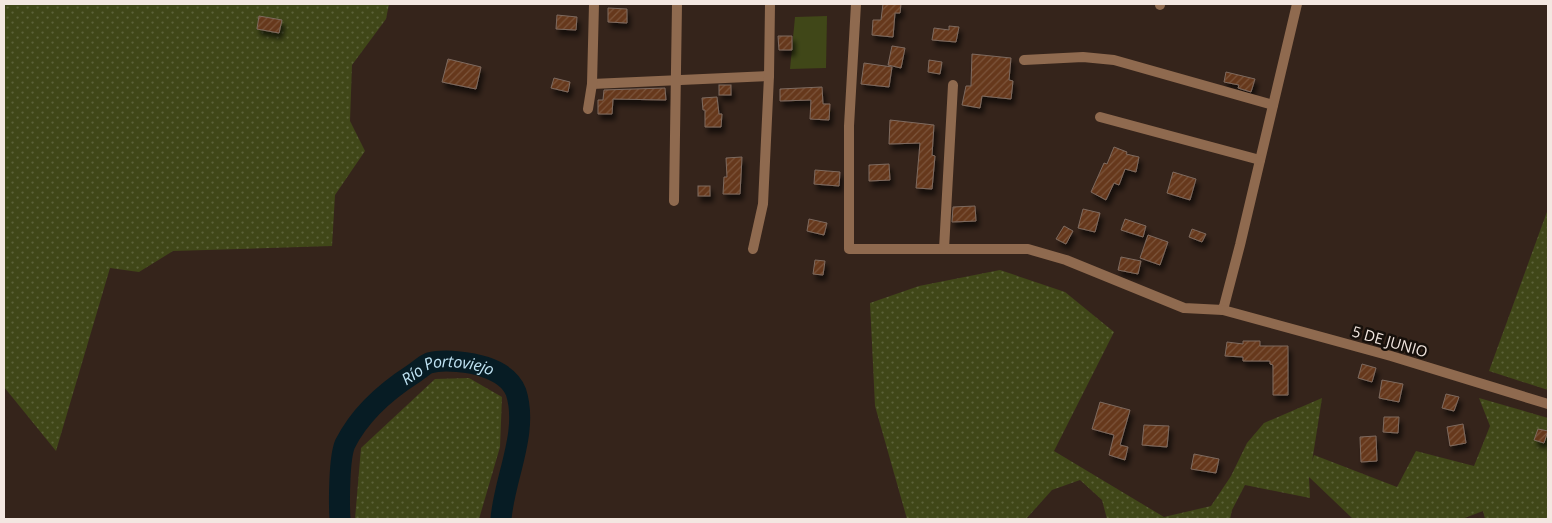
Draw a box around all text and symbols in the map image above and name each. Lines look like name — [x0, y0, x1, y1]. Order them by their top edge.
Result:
street label: 5 DE JUNIO — [1350, 321, 1430, 361]
water label: Río Portoviejo — [397, 350, 498, 390]

